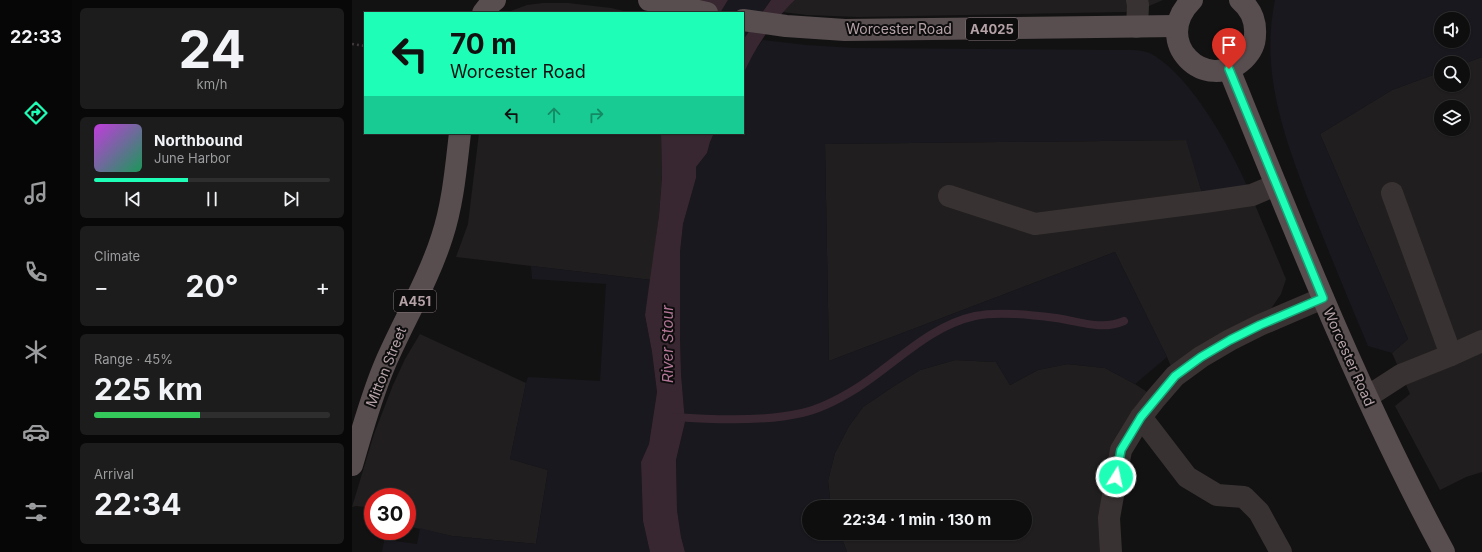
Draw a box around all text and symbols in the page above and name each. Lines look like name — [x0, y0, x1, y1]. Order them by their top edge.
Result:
map controls — [1434, 12, 1470, 136]
button: sound — [1434, 12, 1470, 48]
text: 24 — [178, 18, 246, 81]
road number: A4025 — [966, 18, 1018, 40]
street label: Worcester Road — [846, 20, 952, 37]
text: 22:33 — [10, 26, 62, 47]
text: 70 m — [450, 27, 517, 61]
icon: left — [384, 28, 436, 80]
pin — [1212, 28, 1246, 69]
icon: arrive — [1218, 34, 1240, 56]
button: search — [1434, 56, 1470, 92]
text: Worcester Road — [450, 61, 586, 82]
text: km/h — [197, 76, 227, 92]
icon: directions — [22, 99, 50, 127]
button: layers — [1434, 100, 1470, 136]
icon: left — [501, 104, 523, 126]
icon: ahead — [543, 104, 565, 126]
icon: right — [585, 104, 607, 126]
text: Northbound — [154, 131, 243, 150]
text: June Harbor — [154, 150, 231, 166]
icon: music — [22, 179, 50, 207]
icon: previous — [122, 188, 144, 210]
icon: pause — [201, 188, 223, 210]
icon: next — [280, 188, 302, 210]
text: Climate — [94, 248, 140, 264]
icon: phone — [22, 258, 50, 286]
text: 20° — [186, 268, 238, 304]
text: − — [94, 274, 109, 300]
text: + — [315, 274, 330, 300]
road number: A451 — [394, 290, 436, 312]
water label: River Stour — [658, 305, 677, 383]
street label: Worcester Road — [1320, 305, 1379, 409]
street label: Mitton Street — [362, 324, 409, 409]
icon: climate — [22, 338, 50, 366]
text: Range · 45% — [94, 351, 173, 367]
text: 225 km — [94, 371, 203, 407]
icon: car — [22, 418, 50, 446]
position arrow — [1095, 456, 1137, 498]
text: Arrival — [94, 466, 134, 482]
text: 22:34 — [94, 486, 181, 522]
speed limit sign: 30 — [364, 488, 416, 540]
icon: filters — [22, 498, 50, 526]
text: 22:34 · 1 min · 130 m — [843, 510, 991, 529]

